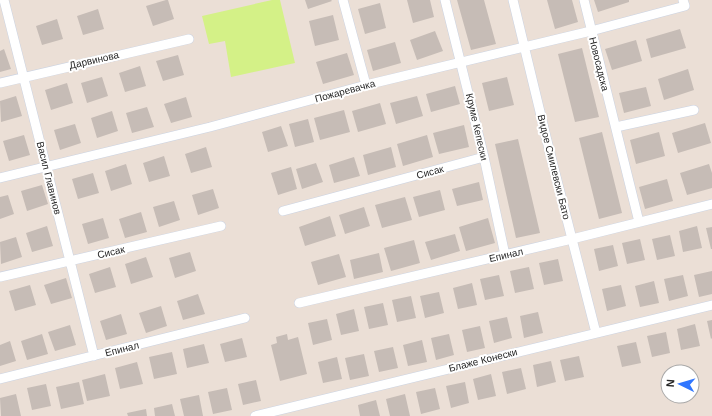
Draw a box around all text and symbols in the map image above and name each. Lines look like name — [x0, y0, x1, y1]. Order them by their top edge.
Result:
street label: Новосадска — [587, 36, 611, 92]
street label: Дарвинова — [68, 49, 120, 71]
street label: Пожаревачка — [314, 78, 377, 104]
street label: Круме Кепески — [464, 92, 490, 162]
street label: Видое Смилевски Бато — [536, 113, 572, 221]
street label: Васил Главинов — [35, 140, 63, 216]
street label: Сисак — [415, 163, 445, 181]
street label: Сисак — [96, 243, 126, 260]
street label: Епинал — [488, 246, 524, 264]
street label: Епинал — [104, 339, 140, 359]
street label: Блаже Конески — [448, 346, 518, 374]
north arrow — [660, 364, 700, 404]
text: N — [664, 379, 676, 388]

